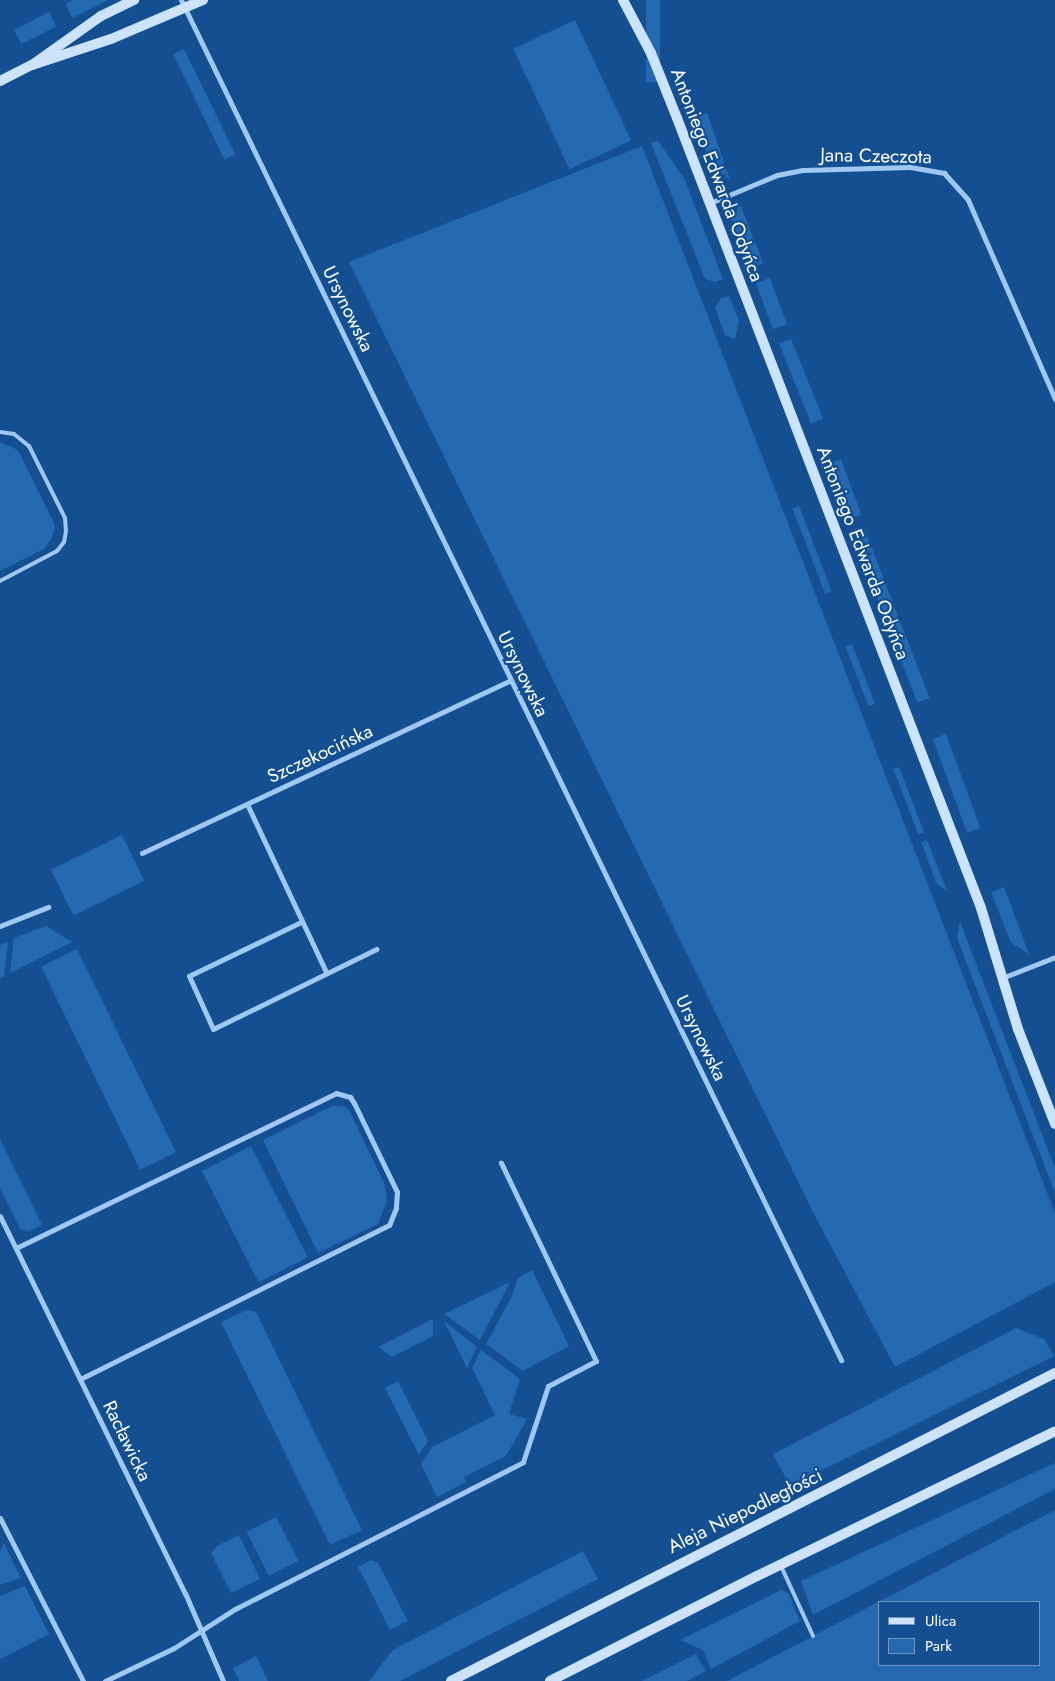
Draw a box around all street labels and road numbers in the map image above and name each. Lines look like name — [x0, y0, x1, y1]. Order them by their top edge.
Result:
street label: Antoniego Edwarda Odyńca — [666, 65, 768, 285]
street label: Jana Czeczota — [820, 144, 932, 168]
street label: Ursynowska — [317, 262, 379, 356]
street label: Antoniego Edwarda Odyńca — [812, 443, 914, 663]
street label: Ursynowska — [492, 627, 554, 721]
street label: Szczekocińska — [264, 720, 376, 788]
street label: Ursynowska — [670, 991, 732, 1085]
street label: Racławicka — [98, 1397, 156, 1485]
street label: Aleja Niepodległości — [664, 1464, 826, 1558]

